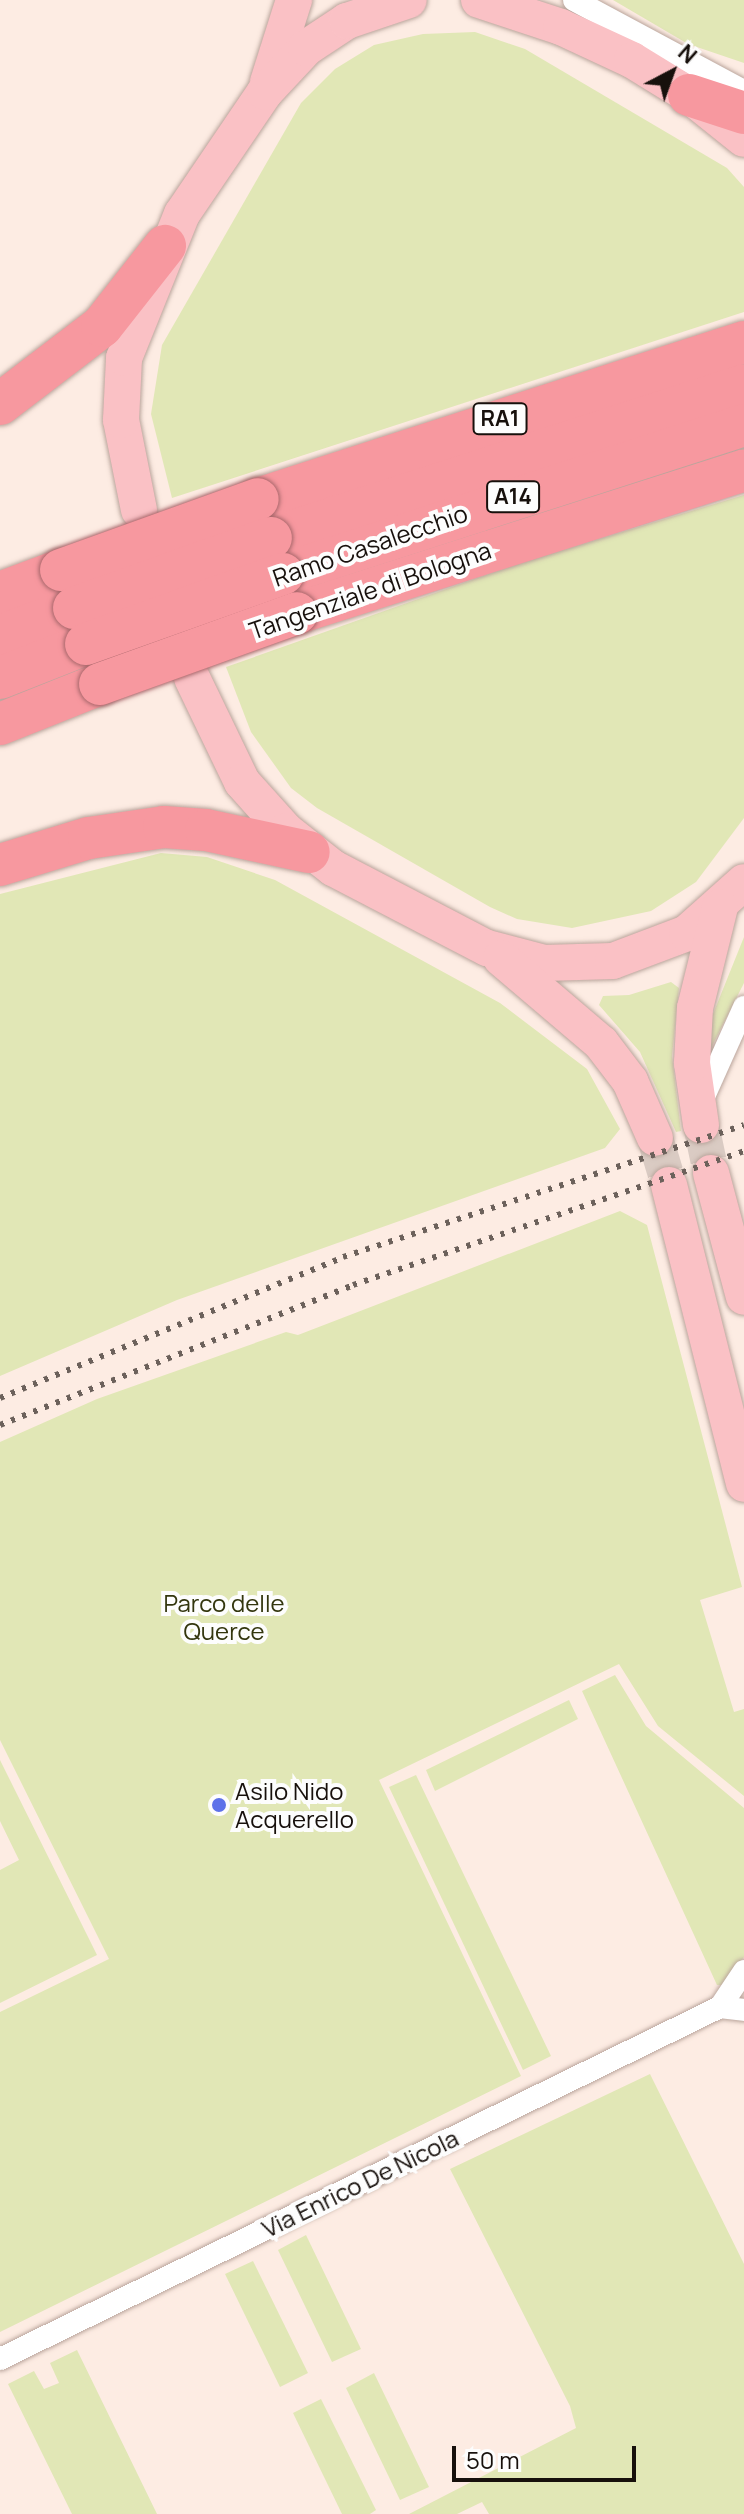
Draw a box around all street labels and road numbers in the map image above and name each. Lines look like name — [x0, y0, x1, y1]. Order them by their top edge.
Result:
road number: RA1 — [472, 401, 528, 437]
road number: A14 — [485, 479, 541, 515]
street label: Ramo Casalecchio — [269, 498, 471, 592]
street label: Tangenziale di Bologna — [245, 535, 495, 645]
street label: Via Enrico De Nicola — [257, 2123, 463, 2243]

